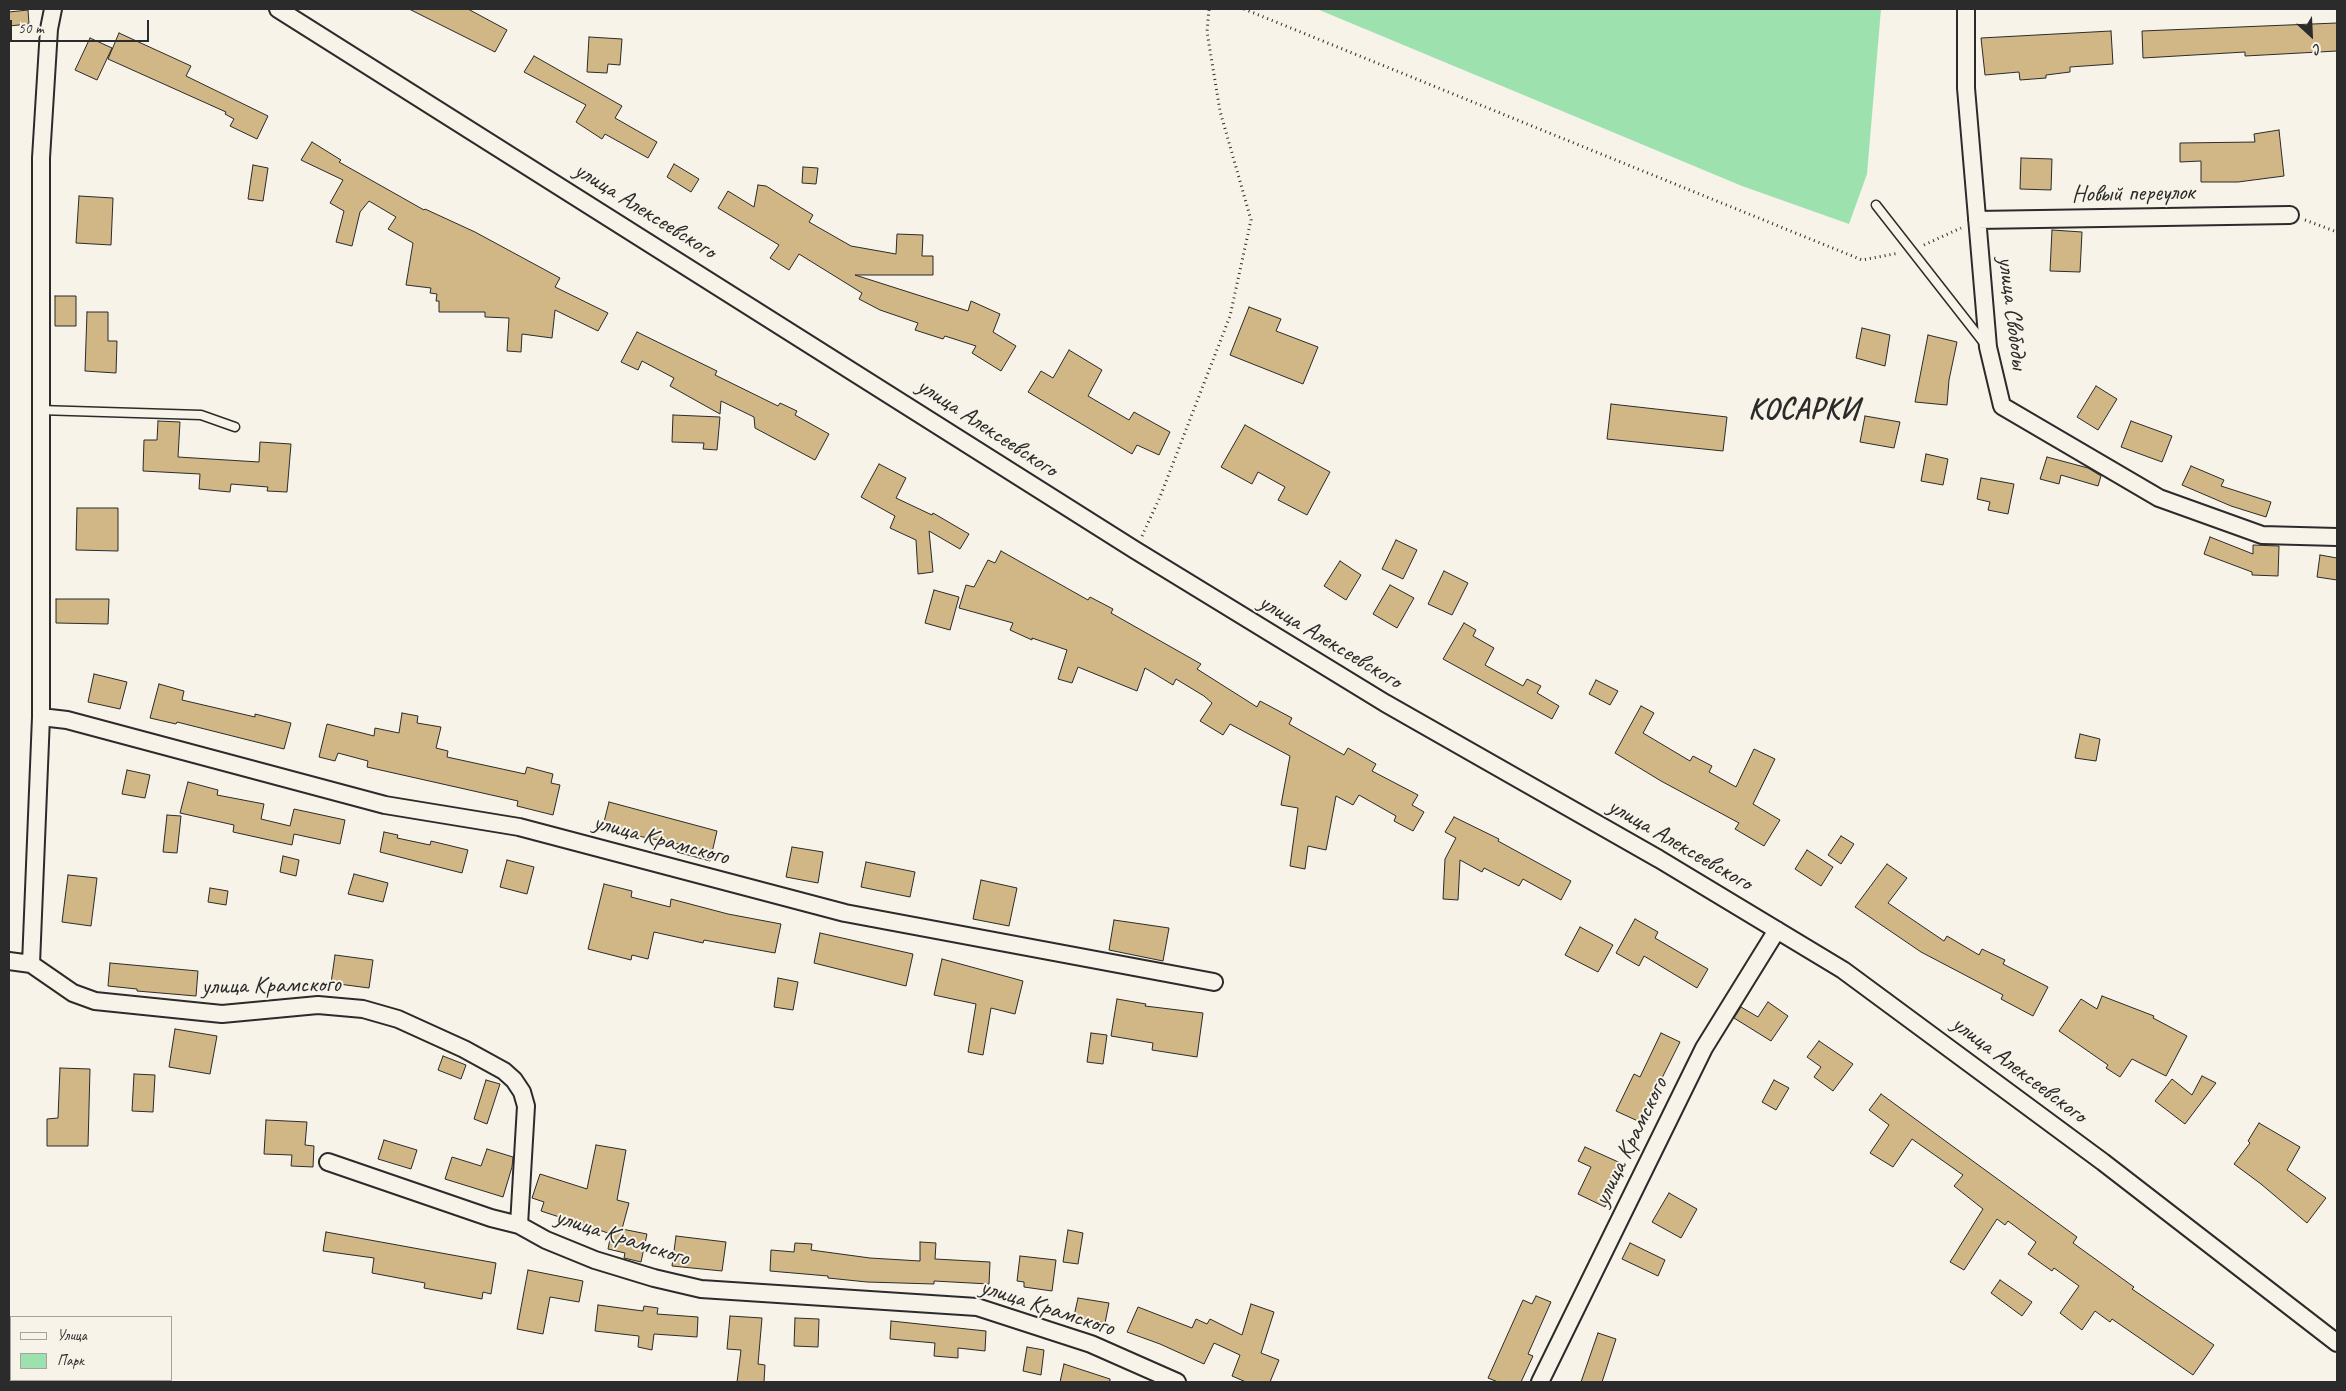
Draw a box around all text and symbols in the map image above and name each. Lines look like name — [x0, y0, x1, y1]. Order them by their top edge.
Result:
scale bar — [12, 10, 151, 42]
north arrow — [2286, 10, 2336, 60]
text: 50 m — [18, 19, 44, 38]
text: С — [2311, 40, 2324, 58]
street label: улица Алексеевского — [569, 156, 721, 266]
street label: Новый переулок — [2071, 179, 2195, 209]
street label: улица Свободы — [1991, 255, 2033, 371]
street label: улица Алексеевского — [911, 372, 1063, 484]
district label: КОСАРКИ — [1745, 393, 1863, 427]
street label: улица Алексеевского — [1253, 588, 1407, 696]
street label: улица Алексеевского — [1603, 792, 1757, 898]
street label: улица Крамского — [590, 808, 732, 872]
street label: улица Крамского — [201, 970, 341, 1002]
street label: улица Алексеевского — [1946, 1010, 2092, 1130]
street label: улица Крамского — [1588, 1073, 1674, 1211]
street label: улица Крамского — [551, 1203, 693, 1273]
street label: улица Крамского — [976, 1273, 1118, 1343]
legend — [10, 1316, 172, 1381]
text: Улица — [57, 1326, 87, 1345]
text: Парк — [57, 1351, 84, 1370]

